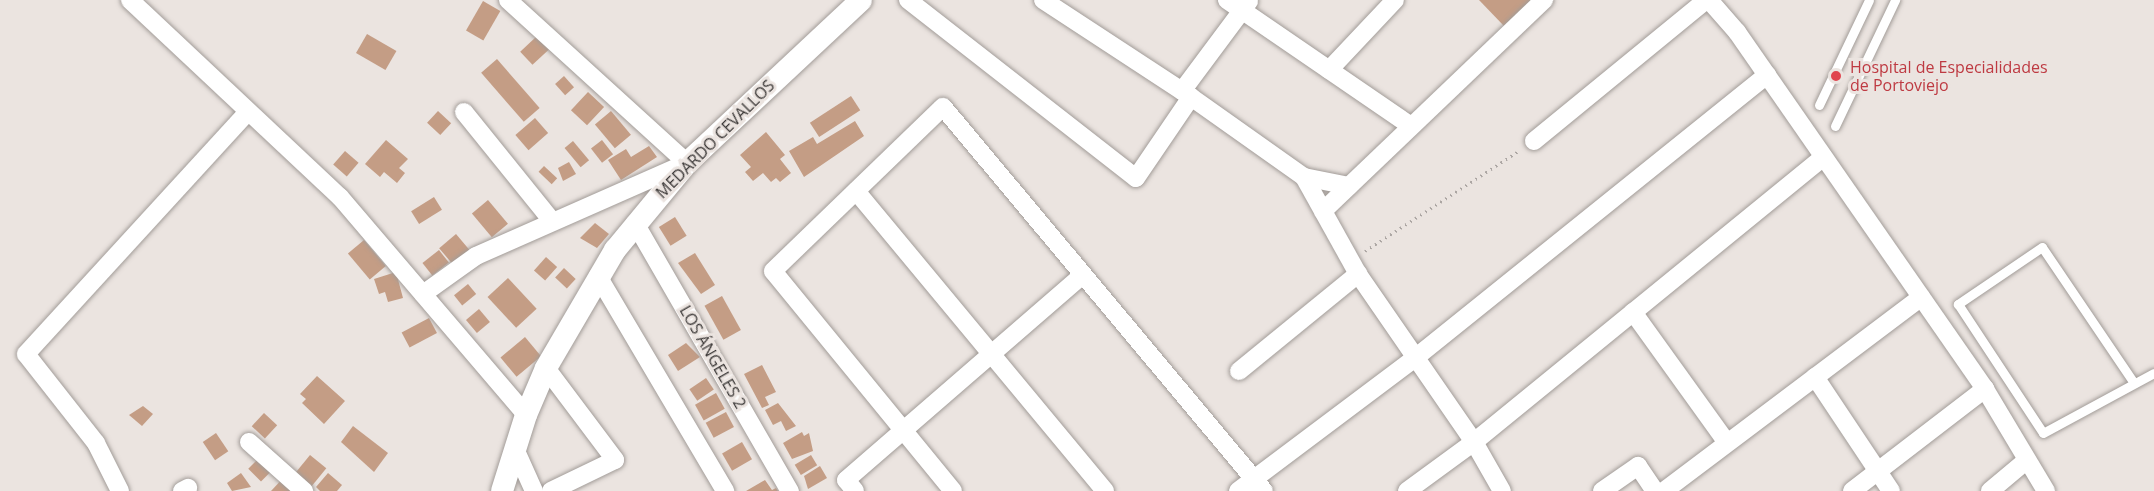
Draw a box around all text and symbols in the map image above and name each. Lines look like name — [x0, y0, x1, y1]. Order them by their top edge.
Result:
place label: Hospital de Especialidades de Portoviejo — [1850, 57, 2048, 95]
marker: Hospital de Especialidades de Portoviejo — [1827, 67, 1845, 85]
street label: MEDARDO CEVALLOS — [652, 76, 778, 202]
street label: LOS ÁNGELES 2 — [676, 302, 750, 412]

